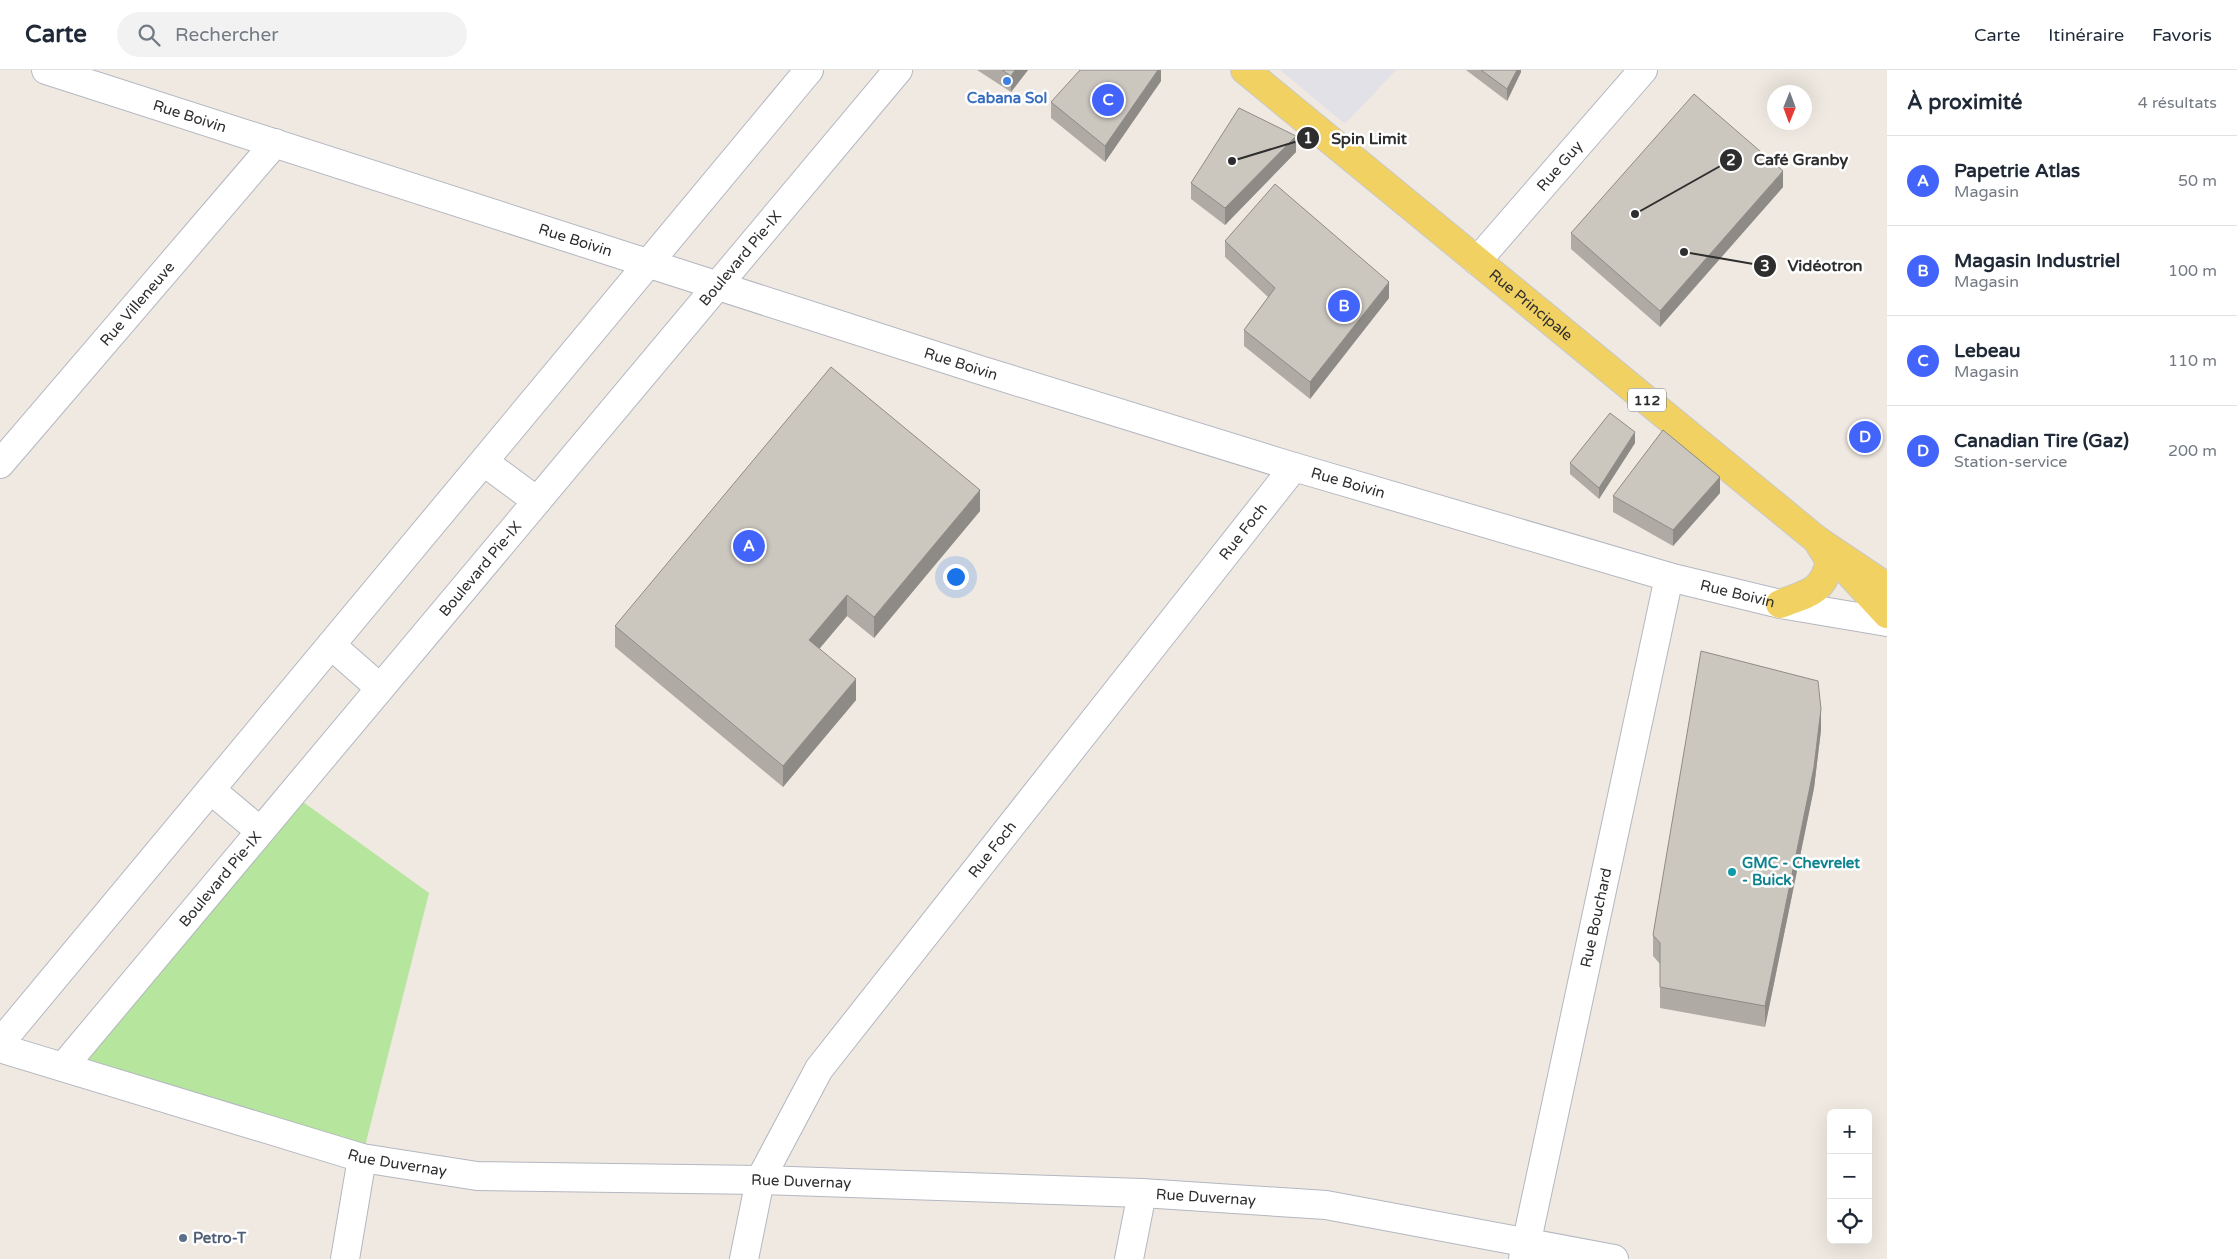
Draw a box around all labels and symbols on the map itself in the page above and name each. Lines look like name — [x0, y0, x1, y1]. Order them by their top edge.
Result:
marker: Cabana Sol — [1001, 75, 1013, 87]
pin: C — [1092, 81, 1124, 119]
north arrow — [1767, 85, 1812, 130]
place label: Cabana Sol — [967, 89, 1047, 107]
street label: Rue Boivin — [151, 96, 229, 136]
callout: Spin Limit — [1296, 122, 1417, 153]
text: 1 — [1303, 129, 1313, 147]
text: Spin Limit — [1331, 129, 1408, 149]
street label: Rue Guy — [1533, 137, 1586, 195]
callout: Café Granby — [1718, 144, 1858, 175]
text: Café Granby — [1754, 150, 1849, 170]
text: 2 — [1726, 151, 1736, 169]
street label: Boulevard Pie-IX — [695, 207, 785, 309]
street label: Rue Boivin — [536, 220, 614, 260]
callout: Vidéotron — [1753, 250, 1873, 281]
text: Vidéotron — [1787, 256, 1863, 276]
text: 3 — [1760, 257, 1770, 275]
street label: Rue Villeneuve — [96, 258, 178, 350]
street label: Rue Principale — [1485, 265, 1576, 344]
pin: B — [1328, 287, 1360, 325]
street label: Rue Boivin — [922, 344, 1000, 384]
road number: 112 — [1628, 388, 1666, 412]
pin: D — [1849, 418, 1881, 456]
street label: Rue Boivin — [1309, 463, 1387, 502]
street label: Rue Foch — [1215, 500, 1271, 563]
street label: Boulevard Pie-IX — [435, 517, 525, 620]
pin: A — [733, 527, 765, 565]
your location — [943, 564, 969, 590]
street label: Rue Boivin — [1698, 576, 1777, 611]
street label: Rue Foch — [964, 818, 1020, 881]
street label: Boulevard Pie-IX — [175, 828, 265, 930]
place label: GMC - Chevrelet - Buick — [1742, 854, 1860, 889]
street label: Rue Bouchard — [1577, 866, 1615, 969]
marker: GMC - Chevrelet - Buick — [1726, 866, 1738, 878]
street label: Rue Duvernay — [346, 1145, 448, 1180]
street label: Rue Duvernay — [751, 1171, 852, 1192]
street label: Rue Duvernay — [1155, 1185, 1256, 1209]
place label: Petro-T — [193, 1229, 247, 1247]
marker: Petro-T — [177, 1232, 189, 1244]

